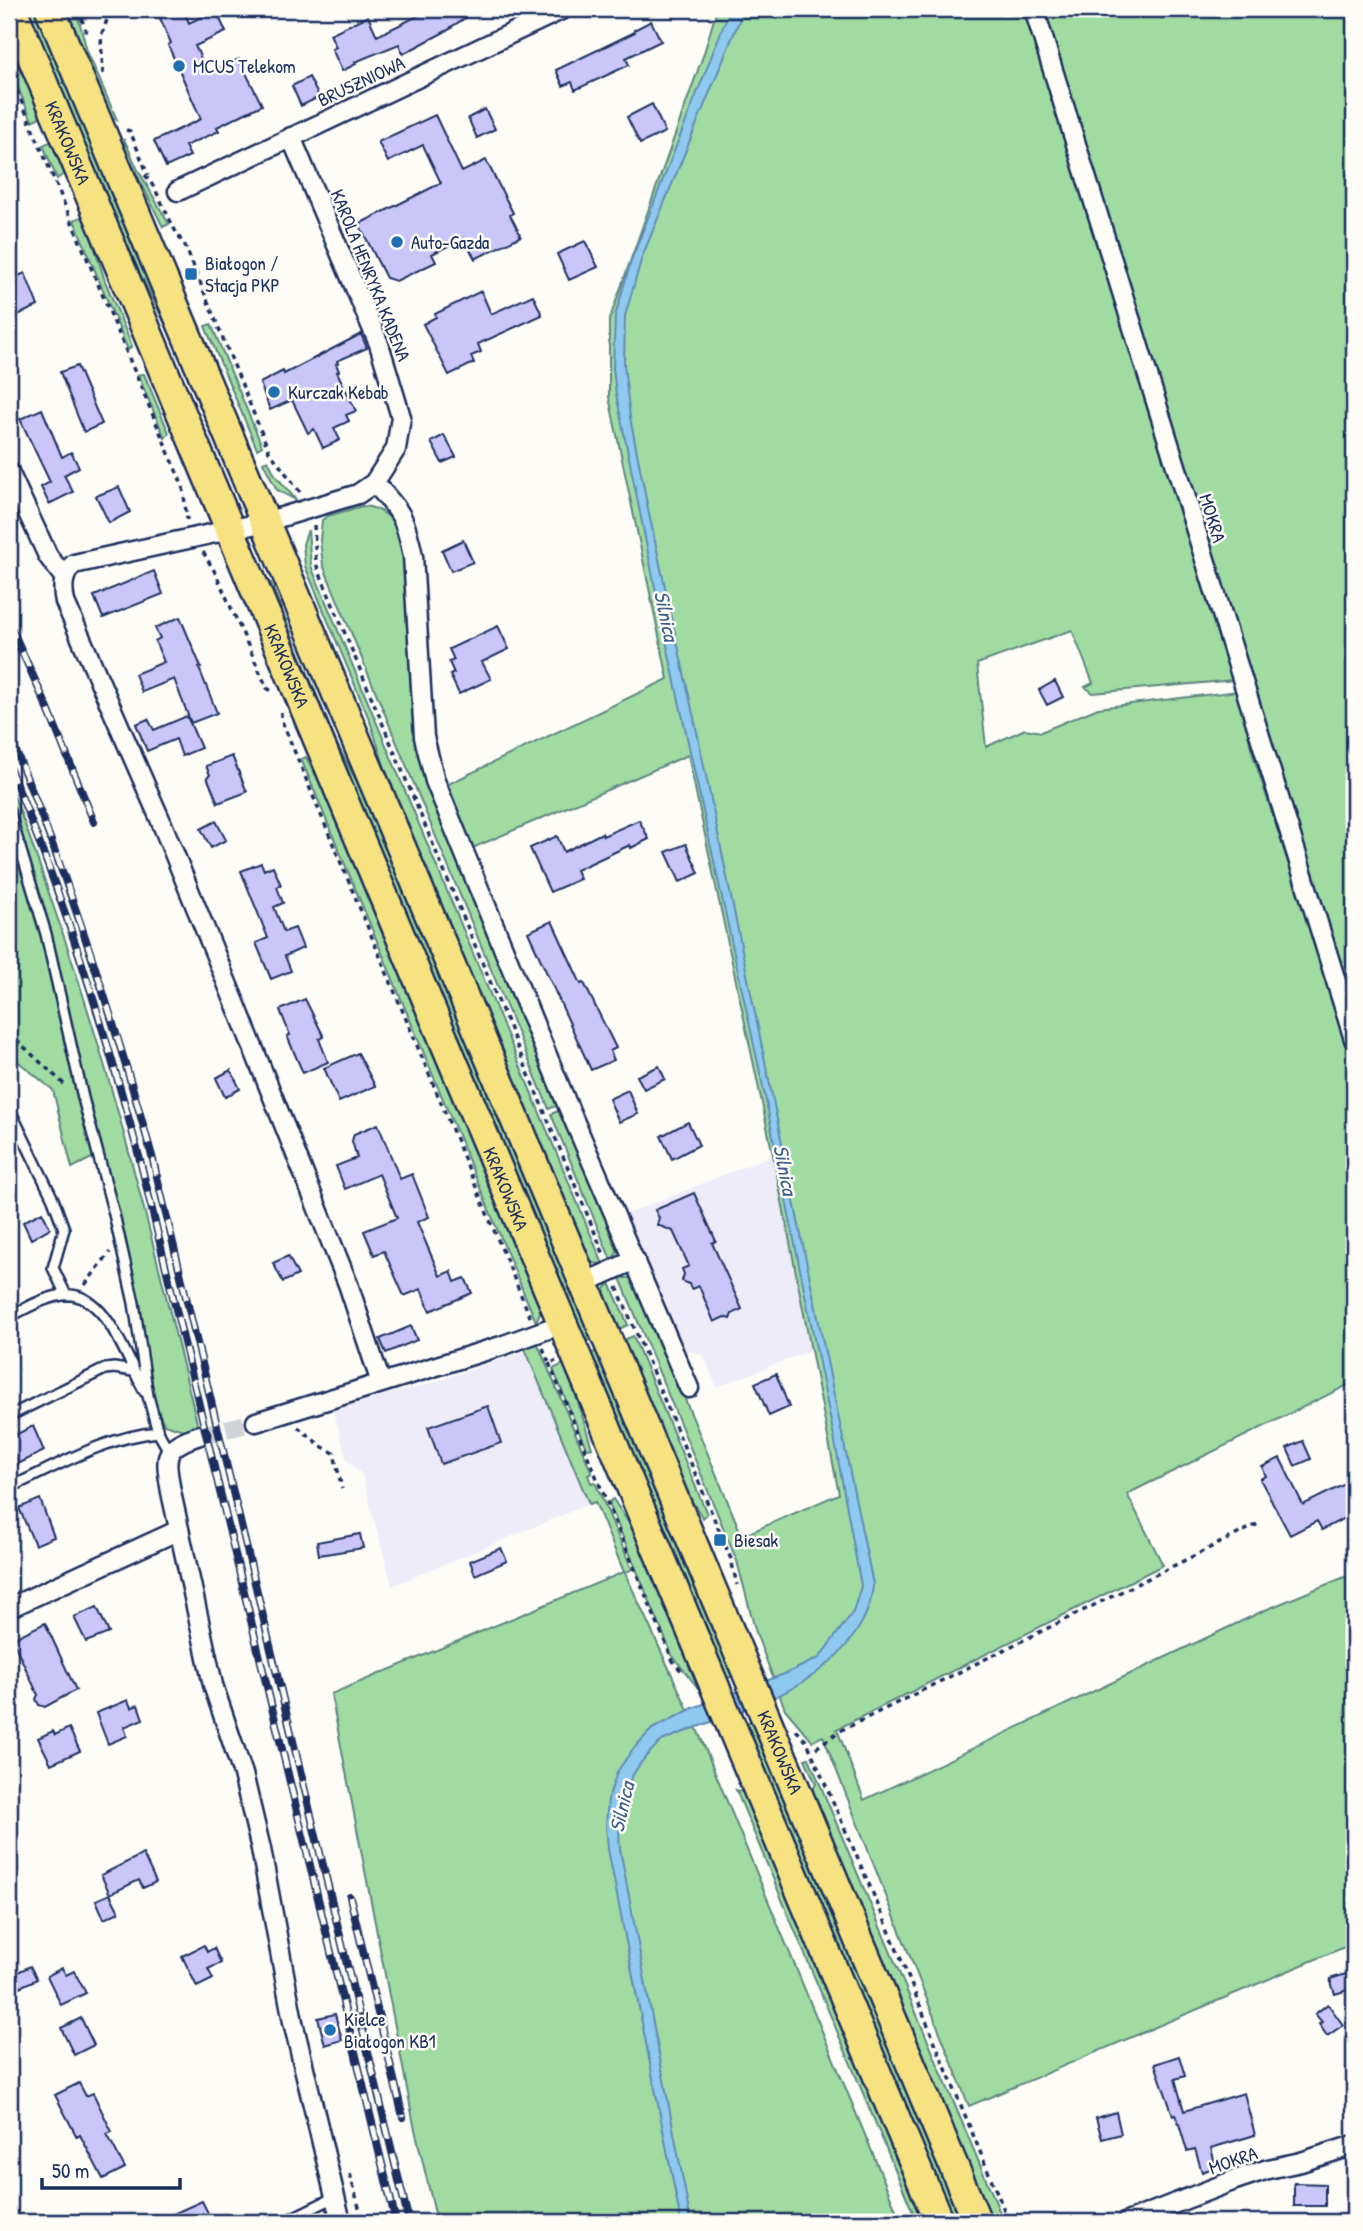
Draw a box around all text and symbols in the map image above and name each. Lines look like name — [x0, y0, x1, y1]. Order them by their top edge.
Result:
street label: BRUSZNIOWA — [313, 50, 409, 112]
place label: MCUS Telekom — [193, 53, 296, 79]
marker: MCUS Telekom — [171, 58, 187, 74]
street label: KRAKOWSKA — [39, 97, 97, 188]
street label: KAROLA HENRYKA KADENA — [325, 185, 417, 365]
place label: Auto-Gazda — [411, 229, 490, 255]
marker: Auto-Gazda — [389, 234, 405, 250]
place label: Białogon / Stacja PKP — [205, 250, 280, 298]
marker: Białogon / Stacja PKP — [183, 266, 199, 282]
place label: Kurczak Kebab — [288, 379, 389, 405]
marker: Kurczak Kebab — [266, 384, 282, 400]
street label: MOKRA — [1193, 490, 1233, 546]
water label: Silnica — [647, 588, 686, 646]
street label: KRAKOWSKA — [258, 620, 316, 711]
water label: Silnica — [766, 1142, 805, 1200]
street label: KRAKOWSKA — [477, 1143, 535, 1234]
place label: Biesak — [734, 1527, 778, 1553]
marker: Biesak — [712, 1532, 728, 1548]
street label: KRAKOWSKA — [751, 1707, 809, 1798]
water label: Silnica — [602, 1776, 642, 1835]
place label: Kielce Białogon KB1 — [344, 2006, 436, 2054]
marker: Kielce Białogon KB1 — [322, 2022, 338, 2038]
street label: MOKRA — [1205, 2140, 1261, 2180]
scale bar — [42, 2147, 180, 2191]
text: 50 m — [52, 2156, 89, 2185]

